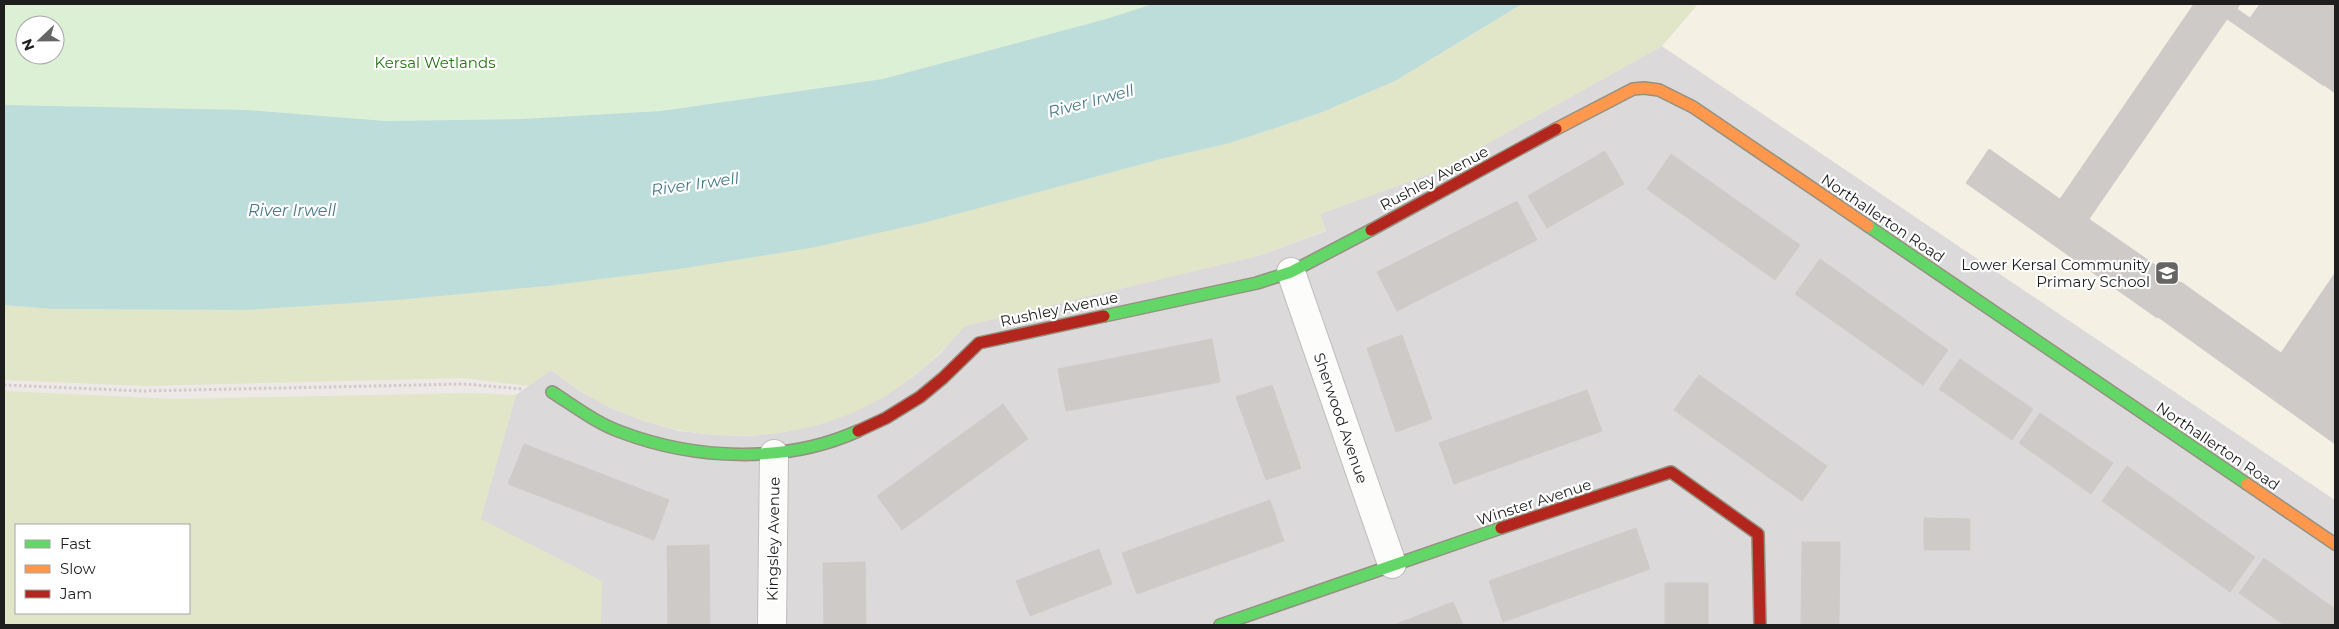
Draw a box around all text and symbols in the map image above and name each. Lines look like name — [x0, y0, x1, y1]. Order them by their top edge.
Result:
north arrow — [15, 15, 65, 65]
text: N — [17, 36, 38, 53]
park label: Kersal Wetlands — [375, 53, 496, 72]
water label: River Irwell — [1046, 80, 1137, 122]
street label: Rushley Avenue — [1377, 141, 1491, 215]
water label: River Irwell — [650, 168, 741, 200]
street label: Northallerton Road — [1818, 170, 1948, 266]
water label: River Irwell — [248, 201, 337, 220]
place label: Lower Kersal Community Primary School — [1961, 255, 2151, 291]
school or university icon: Lower Kersal Community Primary School — [2154, 260, 2180, 286]
street label: Rushley Avenue — [998, 287, 1120, 331]
street label: Sherwood Avenue — [1310, 350, 1372, 486]
street label: Northallerton Road — [2153, 398, 2283, 494]
street label: Winster Avenue — [1474, 475, 1594, 529]
street label: Kingsley Avenue — [762, 477, 784, 601]
legend — [15, 524, 190, 614]
text: Fast — [60, 534, 91, 553]
text: Slow — [60, 559, 96, 578]
text: Jam — [59, 584, 92, 603]

